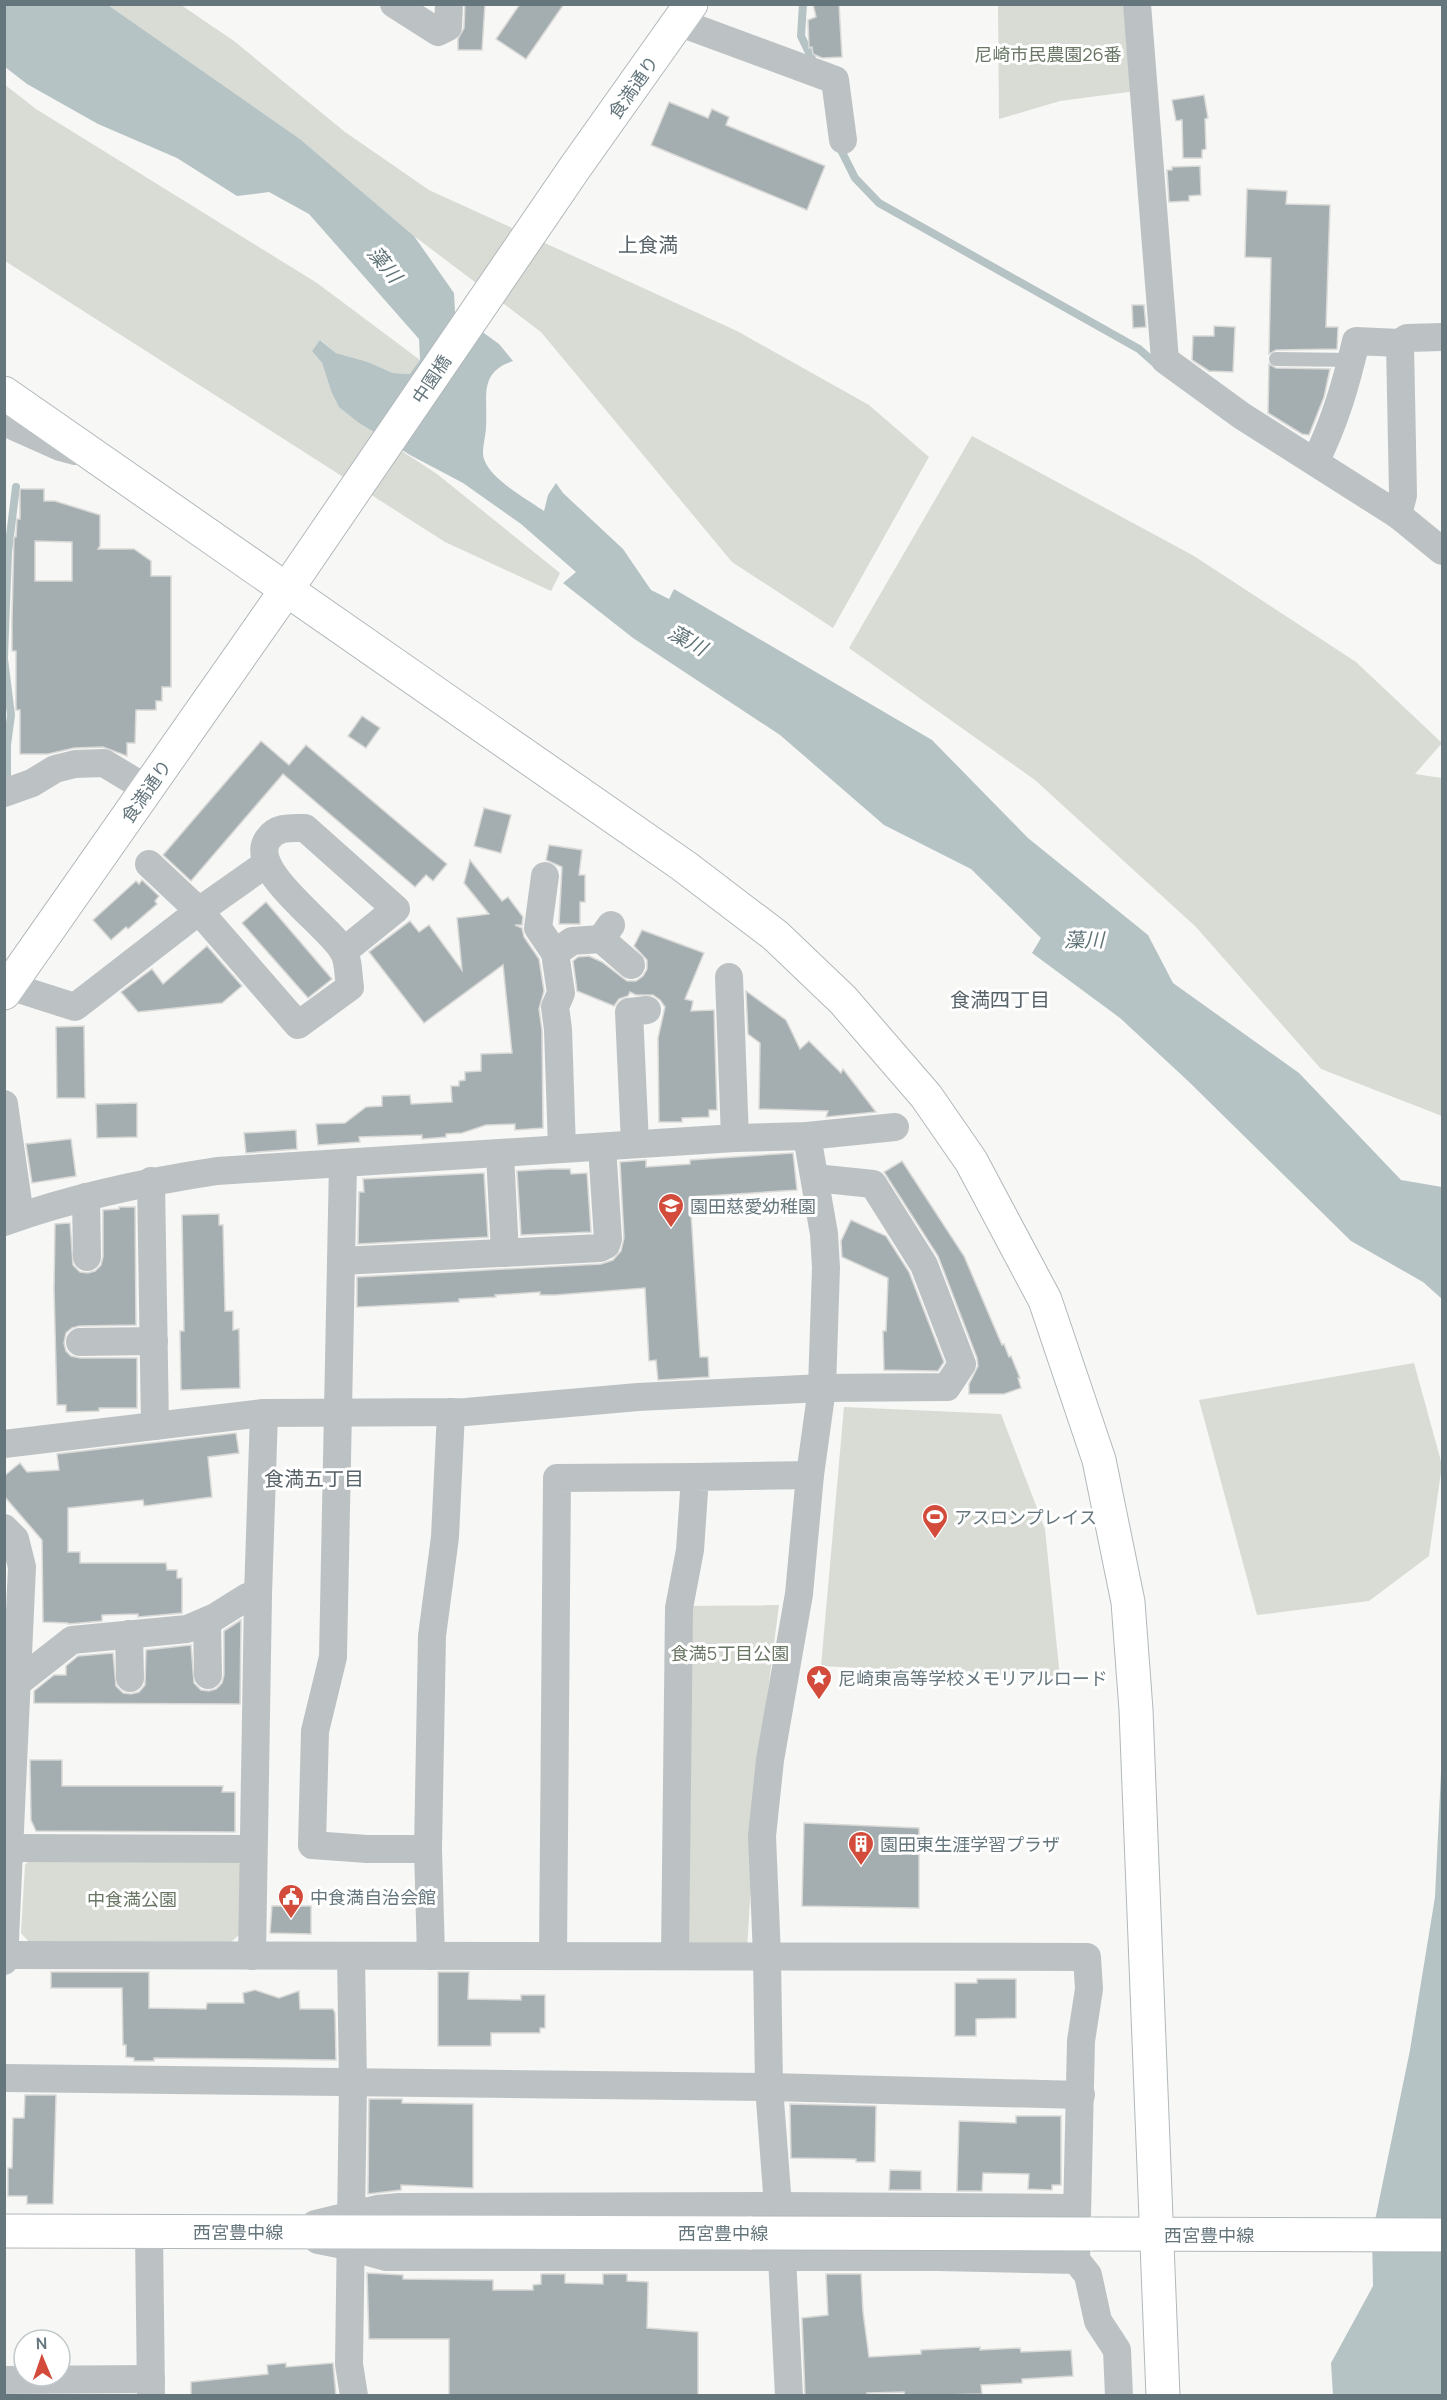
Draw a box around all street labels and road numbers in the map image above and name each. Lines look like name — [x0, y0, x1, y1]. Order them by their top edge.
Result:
street label: 食満通り — [603, 51, 663, 123]
street label: 中園橋 — [406, 350, 456, 408]
street label: 食満通り — [116, 755, 176, 827]
street label: 西宮豊中線 — [193, 2220, 283, 2244]
street label: 西宮豊中線 — [678, 2221, 768, 2245]
street label: 西宮豊中線 — [1164, 2223, 1254, 2247]

